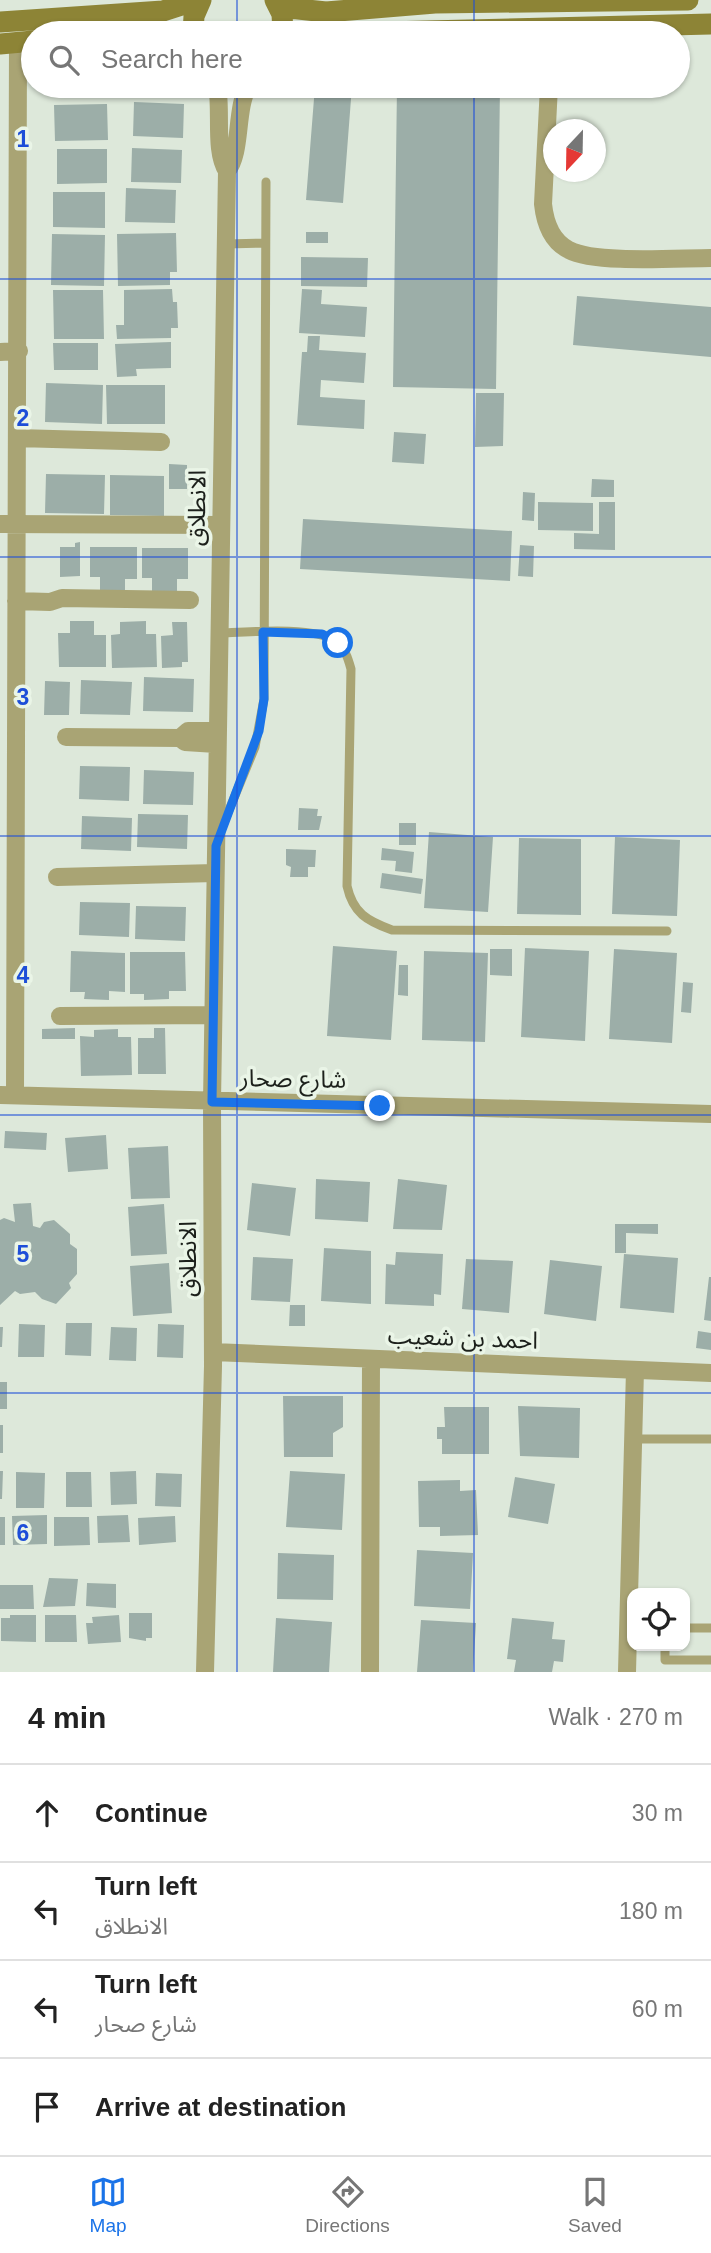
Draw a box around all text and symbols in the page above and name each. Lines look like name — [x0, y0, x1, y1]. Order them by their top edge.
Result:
search box — [21, 21, 690, 98]
icon: search — [45, 41, 83, 79]
text: Search here — [101, 44, 243, 74]
north arrow — [543, 119, 606, 182]
text: 1 — [17, 126, 30, 152]
text: 2 — [17, 405, 29, 431]
street label: الانطلاق — [182, 470, 211, 546]
route start — [322, 627, 353, 658]
text: 3 — [17, 684, 29, 710]
text: 4 — [17, 962, 30, 988]
street label: شارع صحار — [239, 1064, 346, 1097]
route end — [364, 1090, 395, 1121]
street label: الانطلاق — [174, 1221, 201, 1297]
text: 5 — [17, 1241, 30, 1267]
street label: احمد بن شعيب — [387, 1321, 539, 1354]
text: 6 — [17, 1520, 29, 1546]
map controls — [627, 1588, 690, 1651]
button: locate — [627, 1588, 690, 1651]
text: 4 min — [28, 1701, 106, 1734]
text: Walk · 270 m — [548, 1704, 683, 1730]
icon: ahead — [28, 1794, 66, 1832]
text: Continue — [95, 1798, 208, 1828]
text: 30 m — [632, 1800, 683, 1826]
text: Turn left — [95, 1871, 197, 1901]
icon: left — [28, 1892, 66, 1930]
text: 180 m — [619, 1898, 683, 1924]
text: الانطلاق — [95, 1913, 168, 1939]
text: Turn left — [95, 1969, 197, 1999]
icon: left — [28, 1990, 66, 2028]
text: 60 m — [632, 1996, 683, 2022]
text: شارع صحار — [95, 2011, 197, 2037]
icon: arrive — [28, 2088, 66, 2126]
text: Arrive at destination — [95, 2092, 346, 2122]
tab: Map — [89, 2173, 127, 2237]
tab: Directions — [305, 2173, 390, 2237]
tab: Saved — [568, 2173, 622, 2237]

